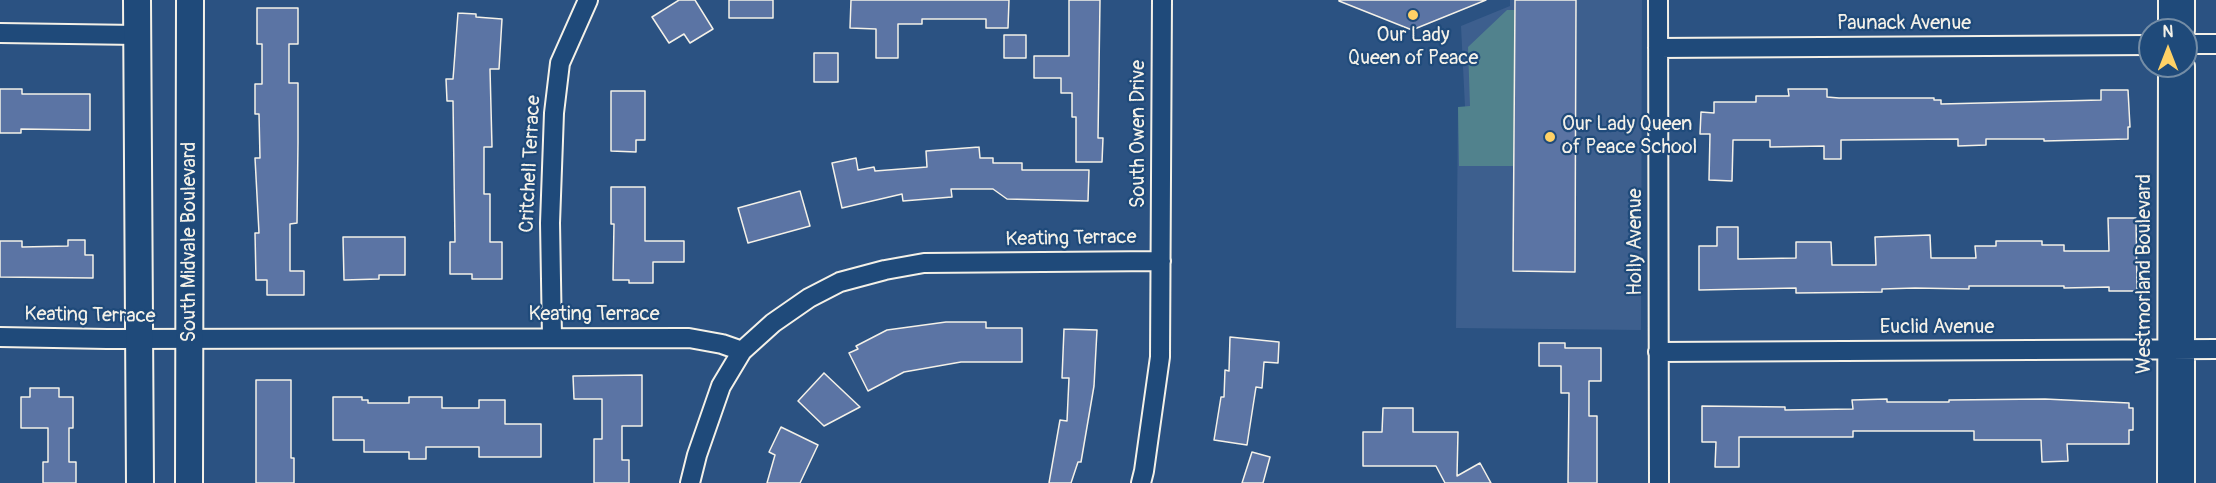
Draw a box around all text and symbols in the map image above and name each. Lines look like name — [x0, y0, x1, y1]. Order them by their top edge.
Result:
marker: Our Lady Queen of Peace — [1406, 8, 1420, 22]
street label: Paunack Avenue — [1837, 12, 1971, 36]
north arrow — [2138, 18, 2198, 78]
text: N — [2163, 22, 2173, 42]
place label: Our Lady Queen of Peace — [1348, 24, 1478, 71]
street label: South Owen Drive — [1127, 60, 1151, 208]
street label: Critchell Terrace — [515, 95, 547, 233]
place label: Our Lady Queen of Peace School — [1562, 113, 1697, 160]
marker: Our Lady Queen of Peace School — [1543, 130, 1557, 144]
street label: South Midvale Boulevard — [178, 142, 202, 342]
street label: Westmorland Boulevard — [2133, 174, 2157, 374]
street label: Holly Avenue — [1624, 188, 1648, 296]
street label: Keating Terrace — [1005, 226, 1137, 252]
street label: Keating Terrace — [24, 303, 156, 329]
street label: Keating Terrace — [528, 303, 660, 327]
street label: Euclid Avenue — [1880, 316, 1994, 340]

